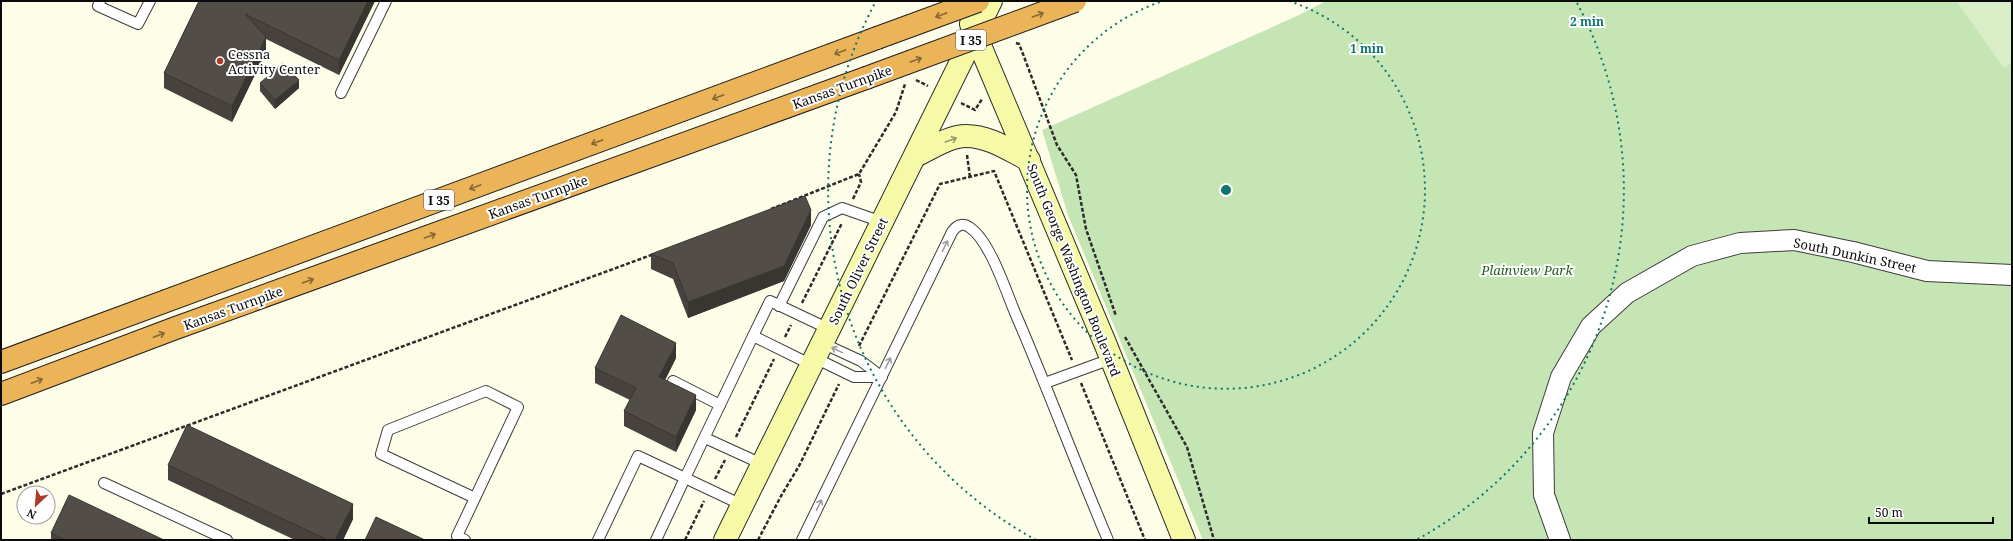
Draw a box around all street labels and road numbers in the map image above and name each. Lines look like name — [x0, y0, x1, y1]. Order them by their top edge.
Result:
road number: I 35 — [956, 30, 986, 50]
street label: Kansas Turnpike — [790, 61, 894, 113]
street label: South George Washington Boulevard — [1023, 161, 1125, 379]
street label: Kansas Turnpike — [486, 171, 590, 223]
road number: I 35 — [424, 190, 454, 210]
street label: South Oliver Street — [824, 214, 892, 328]
street label: South Dunkin Street — [1792, 233, 1918, 277]
street label: Kansas Turnpike — [181, 282, 285, 334]

